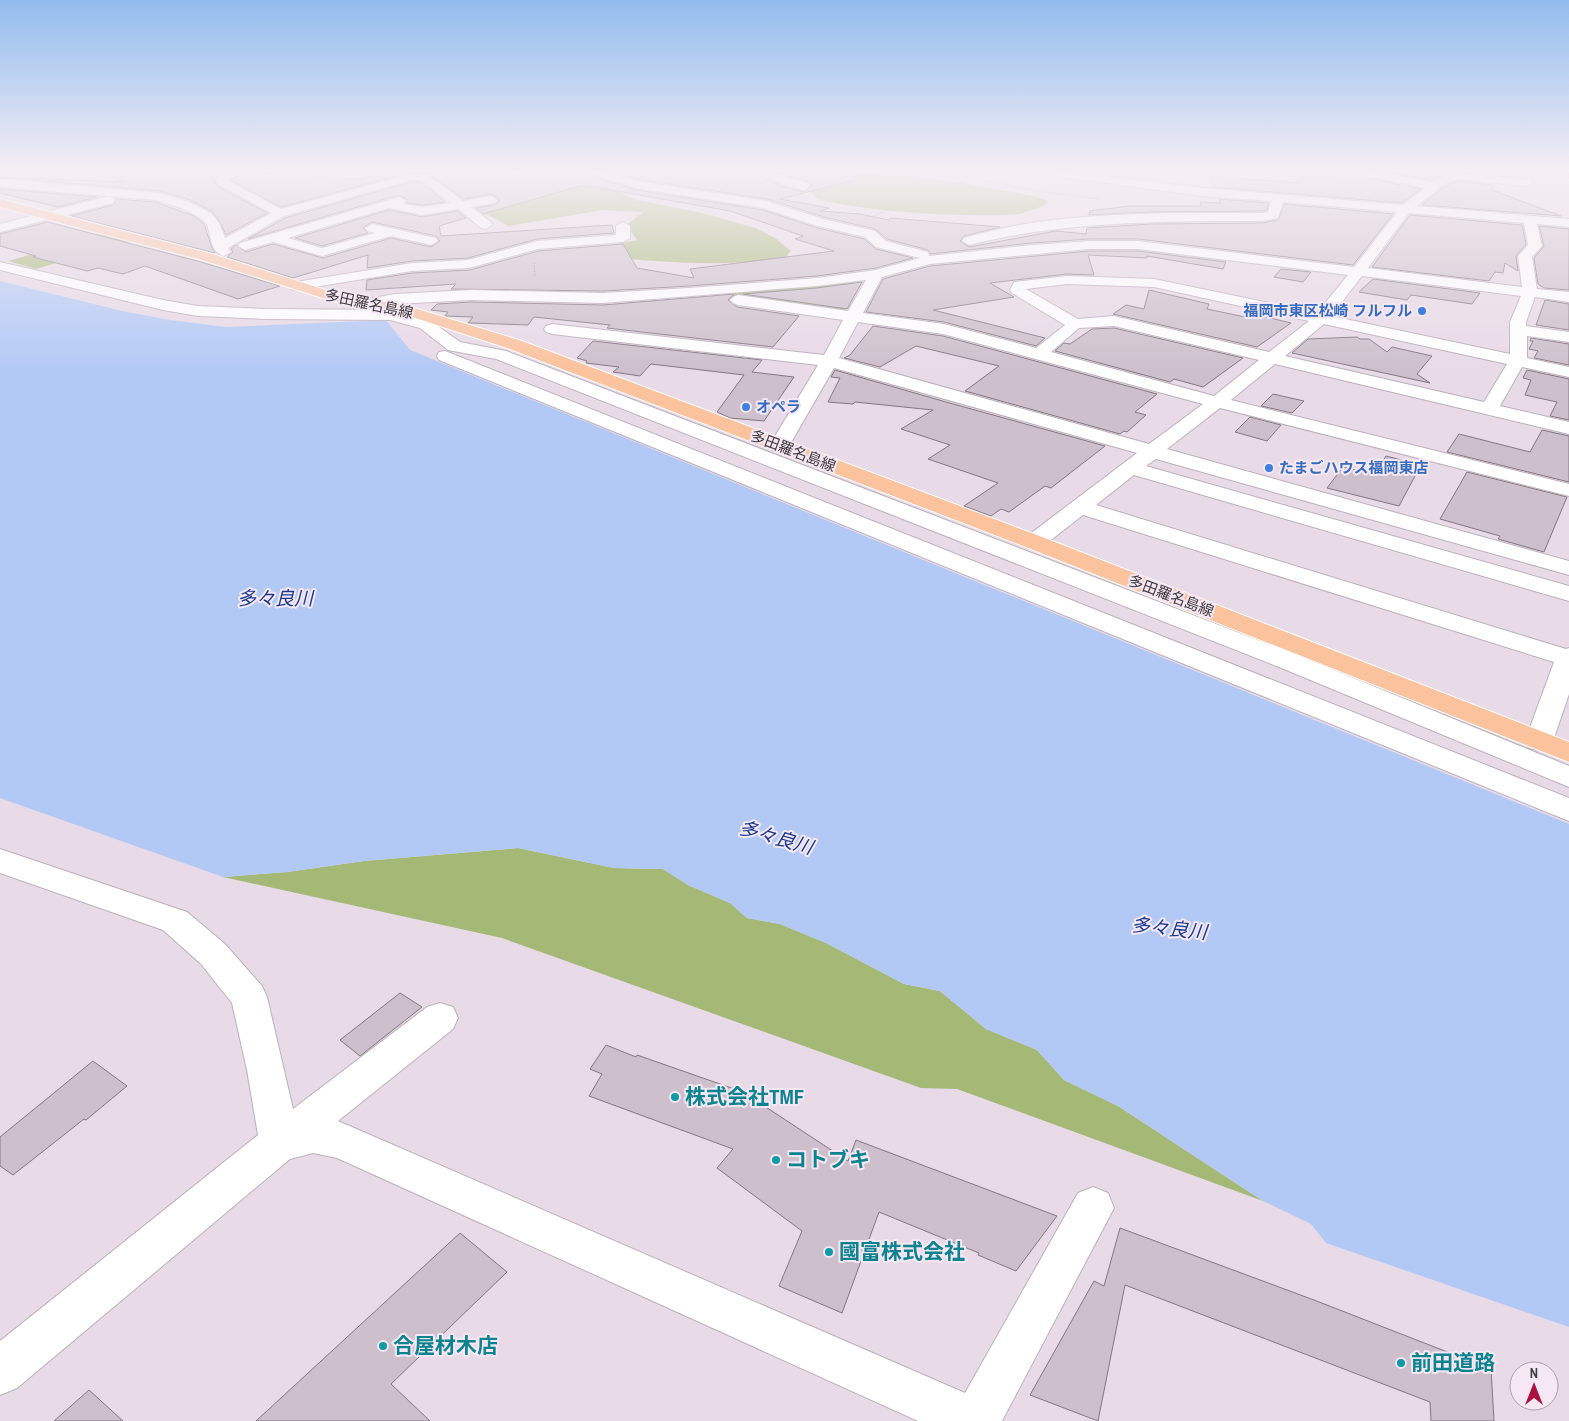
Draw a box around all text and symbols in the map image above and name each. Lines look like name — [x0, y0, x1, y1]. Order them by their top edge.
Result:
street label: 多田羅名島線 — [323, 284, 415, 323]
place label: 福岡市東区松崎 フルフル — [1243, 300, 1412, 321]
marker: 福岡市東区松崎 フルフル — [1416, 305, 1428, 317]
place label: オペラ — [756, 396, 801, 417]
marker: オペラ — [740, 401, 752, 413]
street label: 多田羅名島線 — [747, 425, 839, 476]
place label: たまごハウス福岡東店 — [1279, 457, 1429, 478]
marker: たまごハウス福岡東店 — [1263, 462, 1275, 474]
street label: 多田羅名島線 — [1125, 570, 1217, 621]
water label: 多々良川 — [237, 585, 315, 611]
water label: 多々良川 — [736, 814, 818, 861]
water label: 多々良川 — [1130, 911, 1210, 945]
place label: 株式会社TMF — [685, 1082, 804, 1111]
marker: 株式会社TMF — [669, 1091, 681, 1103]
place label: コトブキ — [786, 1145, 870, 1174]
marker: コトブキ — [770, 1154, 782, 1166]
place label: 國富株式会社 — [839, 1237, 965, 1266]
marker: 國富株式会社 — [823, 1246, 835, 1258]
place label: 合屋材木店 — [393, 1331, 498, 1360]
marker: 合屋材木店 — [377, 1340, 389, 1352]
place label: 前田道路 — [1411, 1348, 1495, 1377]
marker: 前田道路 — [1395, 1357, 1407, 1369]
north arrow — [1509, 1361, 1559, 1411]
text: N — [1530, 1364, 1538, 1382]

